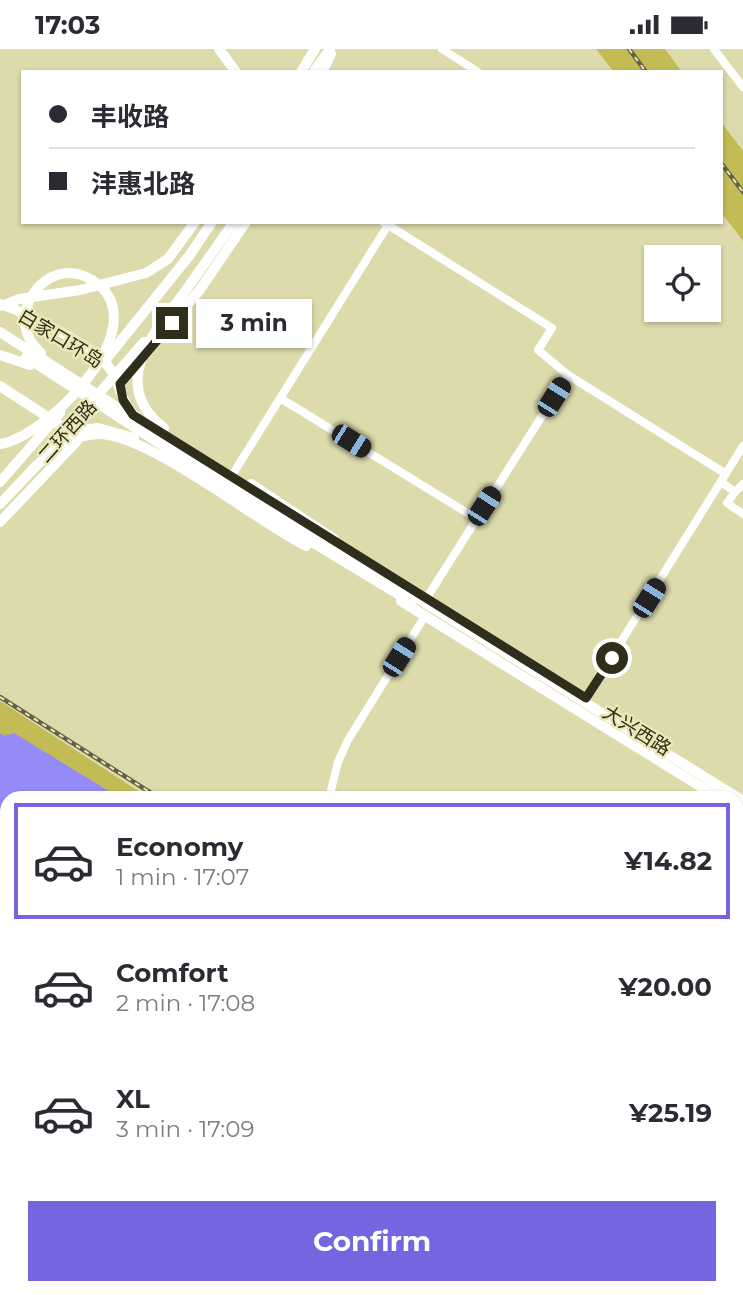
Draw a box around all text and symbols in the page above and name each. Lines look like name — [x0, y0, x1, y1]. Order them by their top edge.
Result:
text: 17:03 — [35, 9, 100, 41]
text: 丰收路 — [91, 101, 169, 133]
text: 沣惠北路 — [91, 168, 195, 200]
map controls — [644, 245, 721, 322]
button: locate — [644, 245, 721, 322]
callout: 3 min — [196, 299, 312, 347]
street label: 白家口环岛 — [14, 304, 107, 373]
route end — [156, 307, 188, 339]
text: 3 min — [220, 309, 288, 337]
car — [534, 374, 575, 420]
street label: 二环西路 — [33, 395, 101, 467]
car — [328, 421, 375, 461]
car — [464, 483, 505, 529]
car — [629, 575, 670, 621]
car — [379, 634, 420, 680]
route start — [596, 642, 628, 674]
street label: 大兴西路 — [598, 701, 675, 760]
icon: car — [32, 830, 95, 893]
text: Economy — [116, 831, 243, 863]
text: ¥14.82 — [624, 845, 712, 877]
text: 1 min · 17:07 — [116, 863, 249, 891]
icon: car — [32, 956, 95, 1019]
text: Comfort — [116, 957, 228, 989]
text: ¥20.00 — [618, 971, 712, 1003]
text: 2 min · 17:08 — [116, 989, 255, 1017]
icon: car — [32, 1082, 95, 1145]
text: XL — [116, 1083, 150, 1115]
text: ¥25.19 — [629, 1097, 712, 1129]
text: 3 min · 17:09 — [116, 1115, 254, 1143]
button: Confirm — [28, 1201, 716, 1281]

